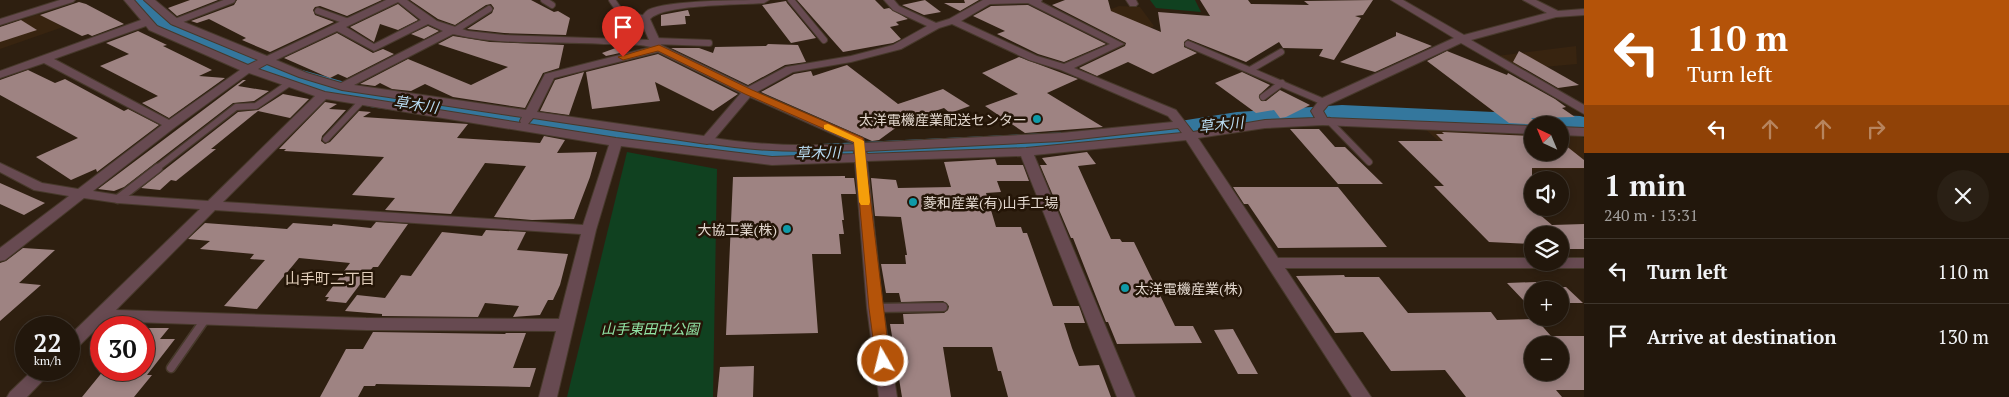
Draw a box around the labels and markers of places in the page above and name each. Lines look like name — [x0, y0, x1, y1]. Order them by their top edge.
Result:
pin — [602, 6, 644, 57]
place label: 太洋電機産業配送センター — [859, 110, 1027, 129]
marker: 太洋電機産業配送センター — [1031, 113, 1043, 125]
place label: 菱和産業(有)山手工場 — [923, 193, 1059, 212]
marker: 菱和産業(有)山手工場 — [907, 196, 919, 208]
place label: 大協工業(株) — [697, 220, 777, 239]
marker: 大協工業(株) — [781, 223, 793, 235]
place label: 太洋電機産業(株) — [1135, 279, 1243, 298]
marker: 太洋電機産業(株) — [1119, 282, 1131, 294]

